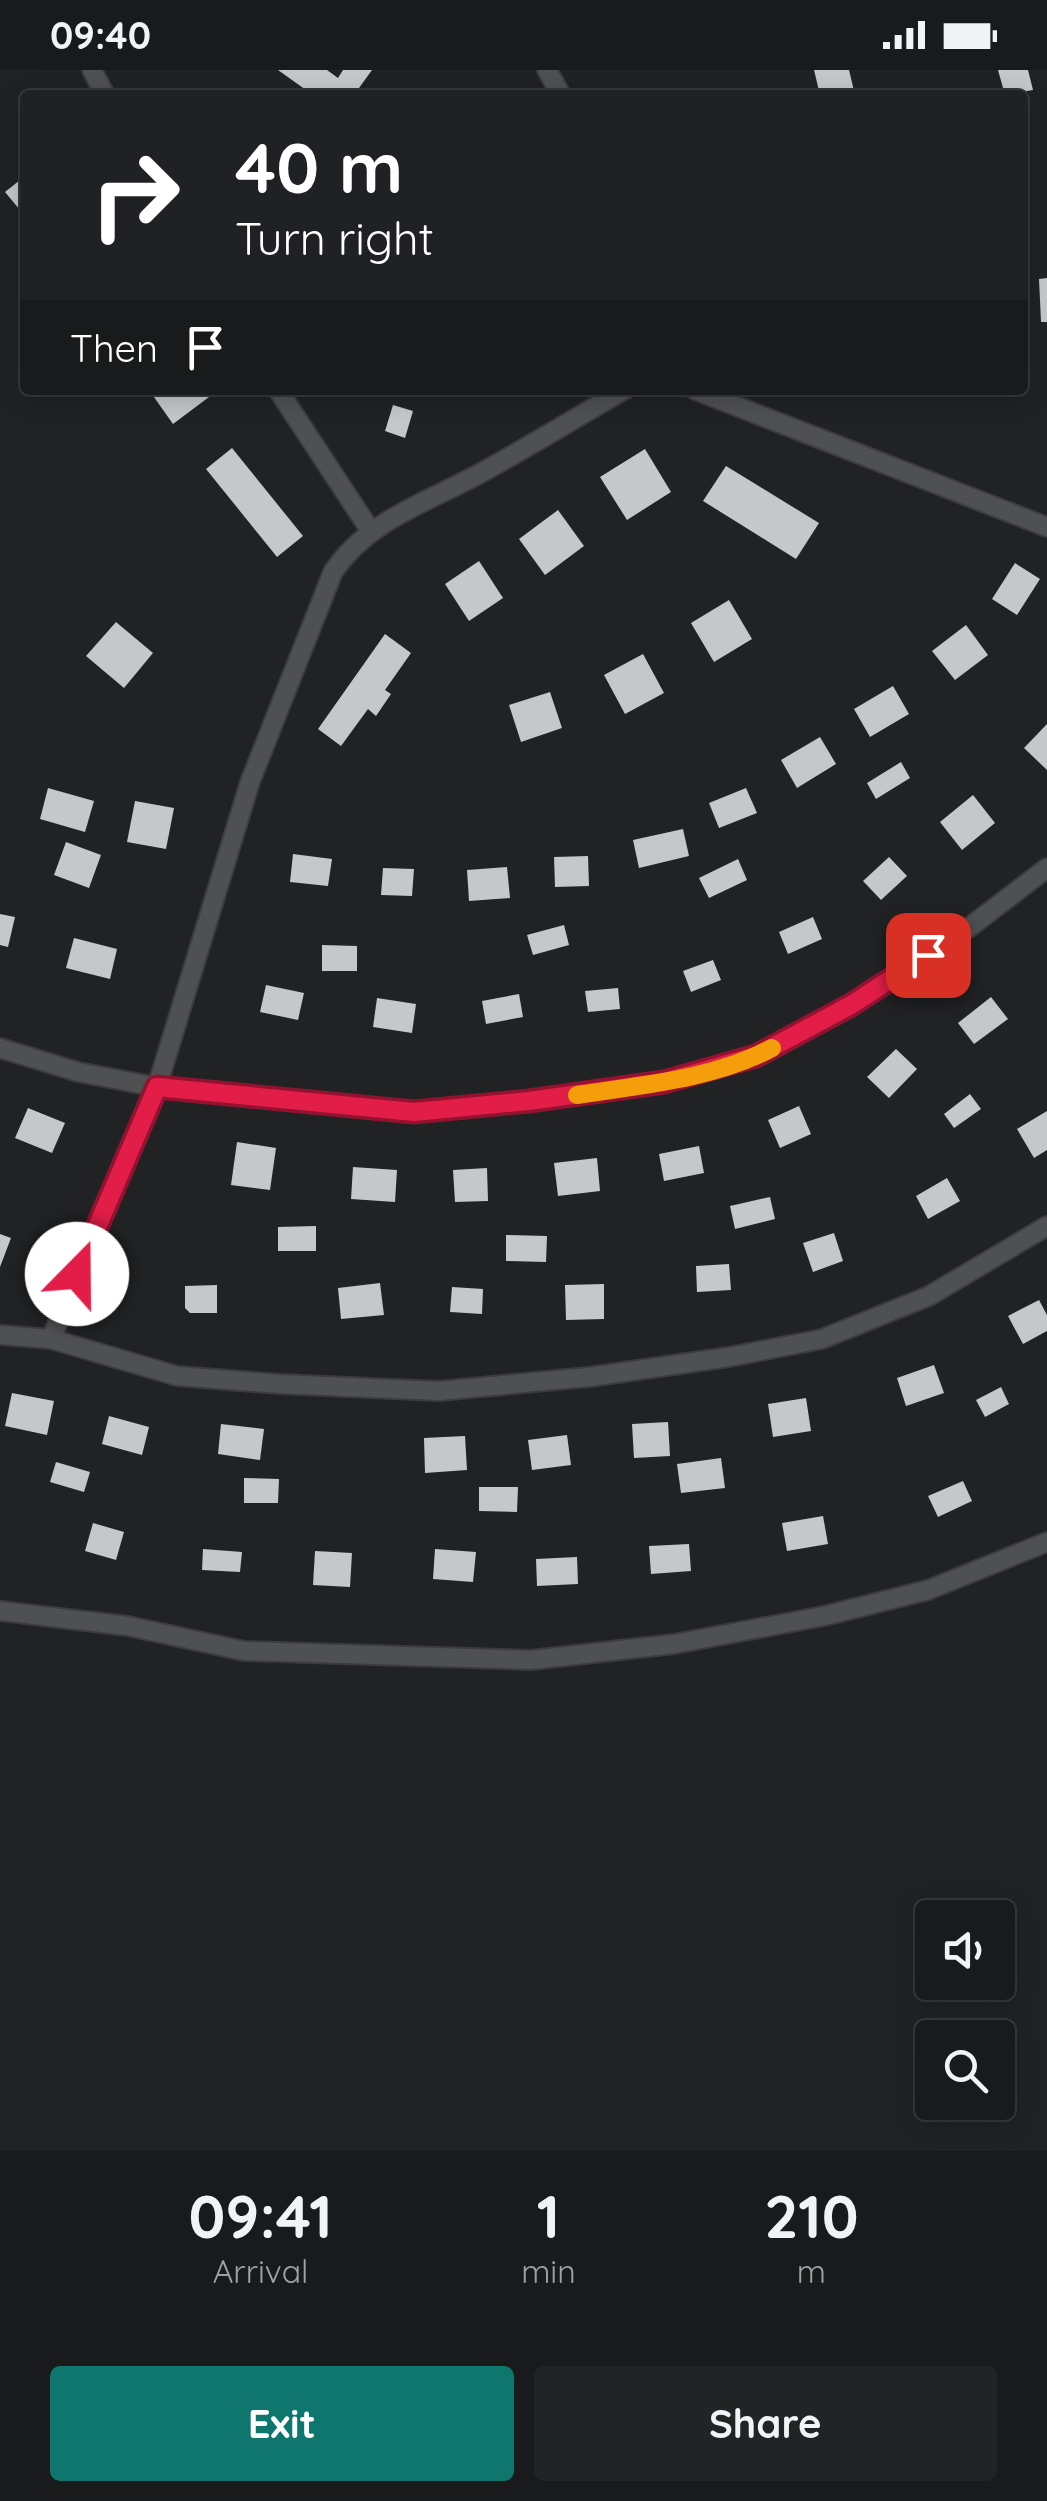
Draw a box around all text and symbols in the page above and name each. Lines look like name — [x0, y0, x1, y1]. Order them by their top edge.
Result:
text: 09:40 — [50, 11, 151, 59]
text: 40 m — [235, 123, 403, 211]
icon: right — [70, 130, 200, 260]
text: Turn right — [235, 210, 434, 266]
icon: arrive — [178, 320, 233, 375]
text: Then — [70, 324, 158, 372]
pin — [886, 913, 971, 998]
icon: arrive — [901, 928, 956, 983]
position arrow — [25, 1222, 129, 1326]
map controls — [915, 1900, 1015, 2120]
button: sound — [915, 1900, 1015, 2000]
button: search — [915, 2020, 1015, 2120]
text: 09:41 — [189, 2178, 333, 2253]
text: 1 — [537, 2178, 560, 2253]
text: 210 — [764, 2178, 858, 2253]
text: Arrival — [213, 2251, 308, 2291]
text: min — [521, 2251, 576, 2291]
text: m — [797, 2251, 826, 2291]
button: Exit — [50, 2366, 514, 2481]
button: Share — [534, 2366, 997, 2481]

